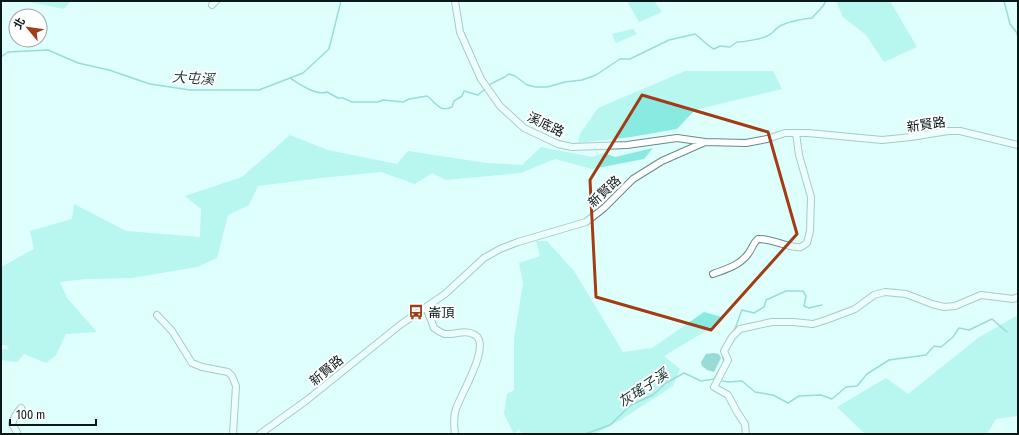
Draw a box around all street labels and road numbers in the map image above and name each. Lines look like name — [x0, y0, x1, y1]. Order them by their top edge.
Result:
street label: 溪底路 — [525, 109, 567, 140]
street label: 新賢路 — [906, 114, 946, 135]
street label: 新賢路 — [585, 173, 624, 210]
street label: 新賢路 — [307, 352, 346, 389]

